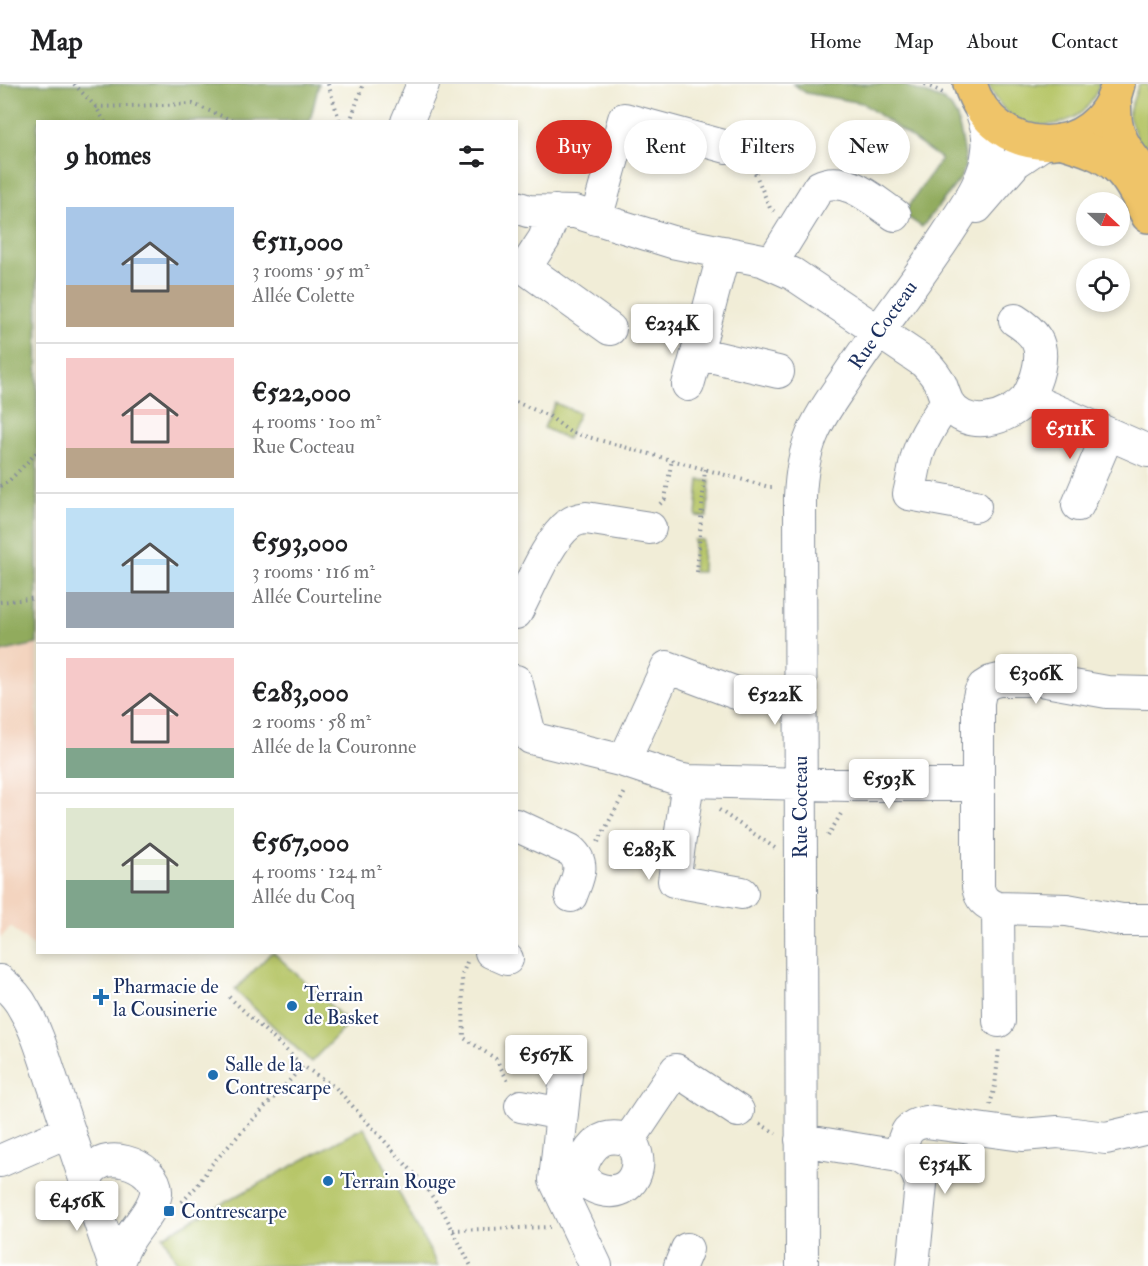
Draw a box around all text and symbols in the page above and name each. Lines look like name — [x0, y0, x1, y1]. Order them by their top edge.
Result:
text: Map — [30, 24, 83, 59]
text: Home — [809, 28, 861, 55]
text: Map — [894, 28, 934, 55]
text: About — [967, 28, 1018, 55]
text: Contact — [1051, 28, 1118, 55]
chip: Buy — [536, 120, 612, 174]
chip: Rent — [624, 120, 707, 174]
chip: Filters — [719, 120, 816, 174]
chip: New — [828, 120, 910, 174]
text: 9 homes — [66, 140, 151, 172]
icon: filters — [455, 140, 488, 173]
north arrow — [1076, 192, 1130, 246]
map controls — [1076, 192, 1130, 312]
text: €511,000 — [252, 226, 343, 258]
icon: home — [114, 231, 186, 303]
text: 3 rooms · 95 m² — [252, 258, 370, 283]
button: locate — [1076, 258, 1130, 312]
street label: Rue Cocteau — [843, 276, 923, 374]
text: Allée Colette — [252, 283, 355, 308]
pin: €234K — [630, 304, 714, 355]
text: €234K — [645, 311, 699, 336]
text: €522,000 — [252, 377, 351, 409]
icon: home — [114, 382, 186, 454]
text: 4 rooms · 100 m² — [252, 409, 381, 434]
pin: €511K — [1028, 409, 1112, 460]
text: €511K — [1046, 416, 1094, 441]
text: Rue Cocteau — [252, 434, 355, 459]
text: €593,000 — [252, 527, 348, 559]
icon: home — [114, 532, 186, 604]
text: 3 rooms · 116 m² — [252, 559, 375, 584]
text: Allée Courteline — [252, 584, 382, 609]
pin: €306K — [994, 654, 1078, 705]
text: €306K — [1009, 661, 1063, 686]
pin: €522K — [733, 675, 817, 726]
text: €283,000 — [252, 677, 349, 709]
icon: home — [114, 682, 186, 754]
text: €522K — [748, 682, 802, 707]
text: 2 rooms · 58 m² — [252, 709, 371, 734]
text: Allée de la Couronne — [252, 734, 416, 759]
street label: Rue Cocteau — [788, 756, 813, 858]
pin: €593K — [847, 759, 931, 810]
text: €593K — [863, 766, 915, 791]
text: €567,000 — [252, 827, 349, 859]
pin: €283K — [607, 830, 691, 881]
icon: home — [114, 832, 186, 904]
text: €283K — [623, 837, 675, 862]
text: 4 rooms · 124 m² — [252, 859, 382, 884]
text: Allée du Coq — [252, 884, 355, 909]
place label: Pharmacie de la Cousinerie — [113, 974, 219, 1022]
place label: Terrain de Basket — [304, 982, 379, 1030]
marker: Pharmacie de la Cousinerie — [94, 990, 108, 1004]
marker: Terrain de Basket — [285, 999, 299, 1013]
pin: €567K — [504, 1035, 588, 1086]
text: €567K — [519, 1042, 573, 1067]
place label: Salle de la Contrescarpe — [225, 1052, 331, 1101]
marker: Salle de la Contrescarpe — [206, 1068, 220, 1082]
pin: €354K — [903, 1144, 987, 1195]
text: €354K — [919, 1151, 971, 1176]
place label: Terrain Rouge — [340, 1169, 456, 1194]
marker: Terrain Rouge — [321, 1174, 335, 1188]
pin: €456K — [35, 1181, 119, 1232]
text: €456K — [49, 1188, 105, 1213]
place label: Contrescarpe — [181, 1199, 287, 1225]
marker: Contrescarpe — [162, 1204, 176, 1218]

